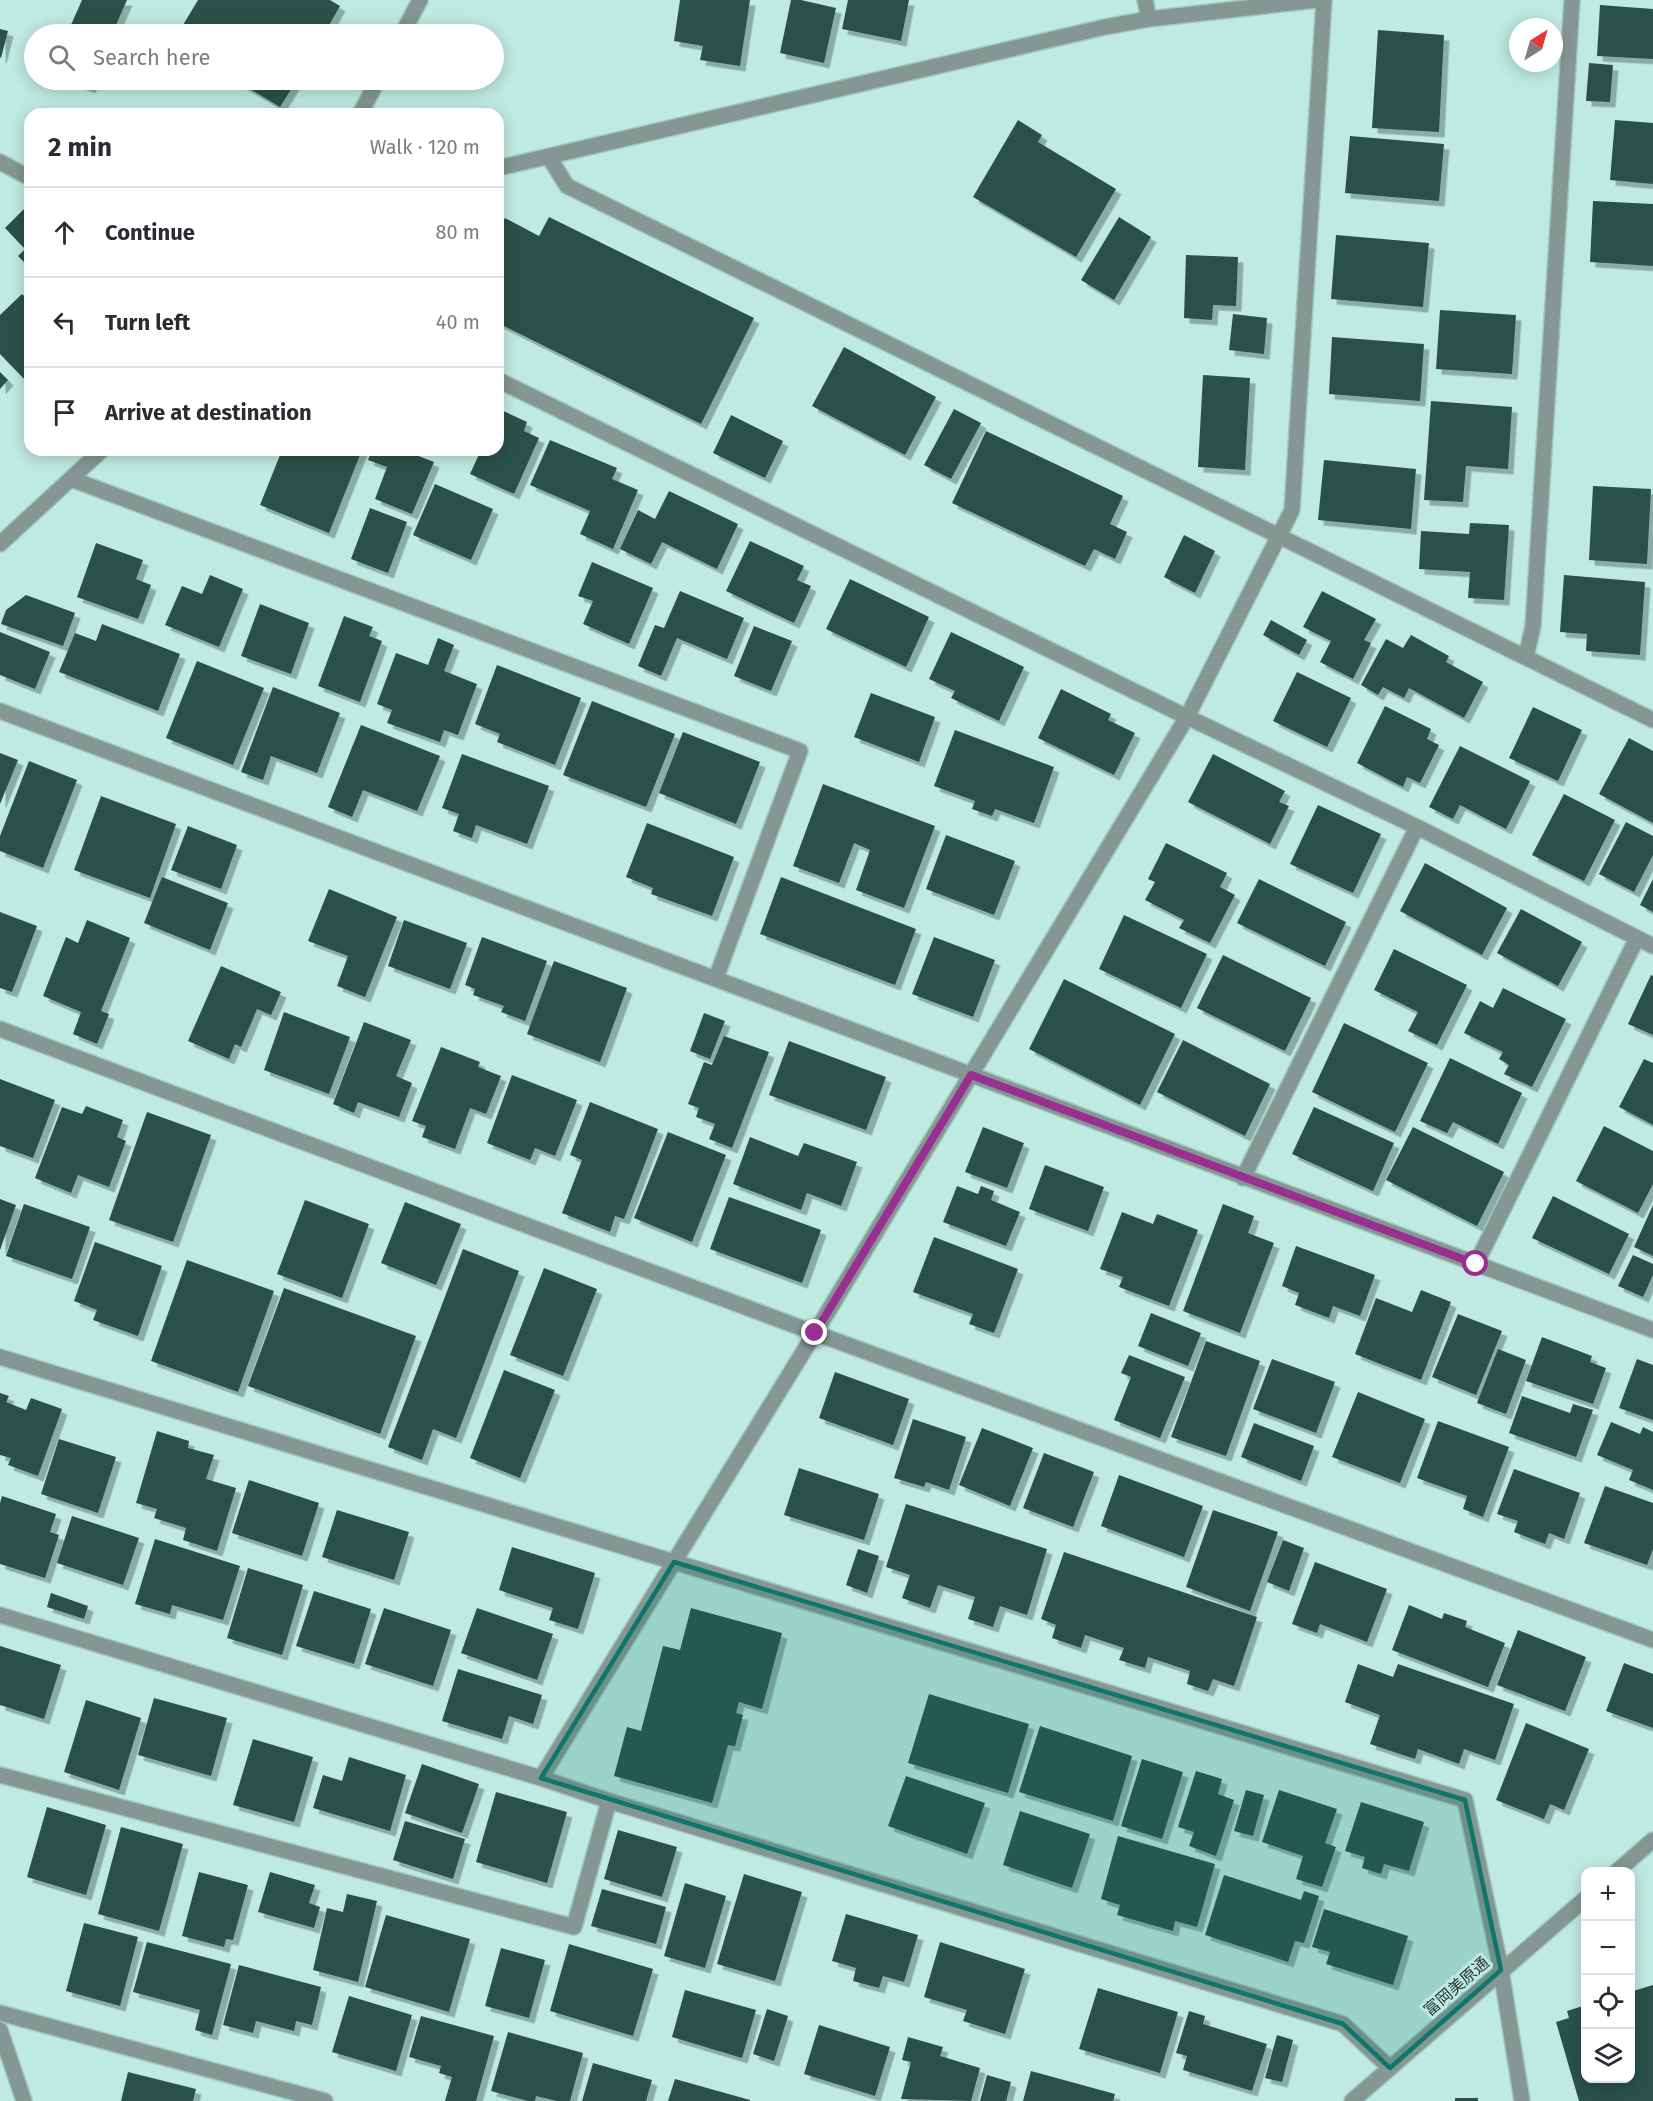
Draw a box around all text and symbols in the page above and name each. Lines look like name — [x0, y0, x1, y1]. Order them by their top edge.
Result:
north arrow — [1509, 18, 1563, 72]
search box — [24, 24, 504, 90]
icon: search — [45, 41, 78, 74]
text: Search here — [93, 44, 211, 71]
text: 2 min — [48, 132, 112, 163]
text: Walk · 120 m — [370, 135, 480, 159]
icon: ahead — [48, 216, 81, 249]
text: Continue — [105, 219, 195, 246]
text: 80 m — [435, 220, 480, 244]
icon: left — [48, 306, 81, 339]
text: Turn left — [105, 309, 190, 336]
text: 40 m — [436, 310, 480, 334]
icon: arrive — [48, 396, 81, 429]
text: Arrive at destination — [105, 399, 312, 426]
route start — [1462, 1250, 1488, 1276]
route end — [801, 1319, 827, 1345]
map controls — [1581, 1867, 1635, 2083]
button: + — [1581, 1867, 1635, 1921]
button: − — [1581, 1921, 1635, 1975]
street label: 富岡美原通 — [1420, 1953, 1493, 2020]
button: locate — [1581, 1975, 1635, 2029]
button: layers — [1581, 2029, 1635, 2083]

